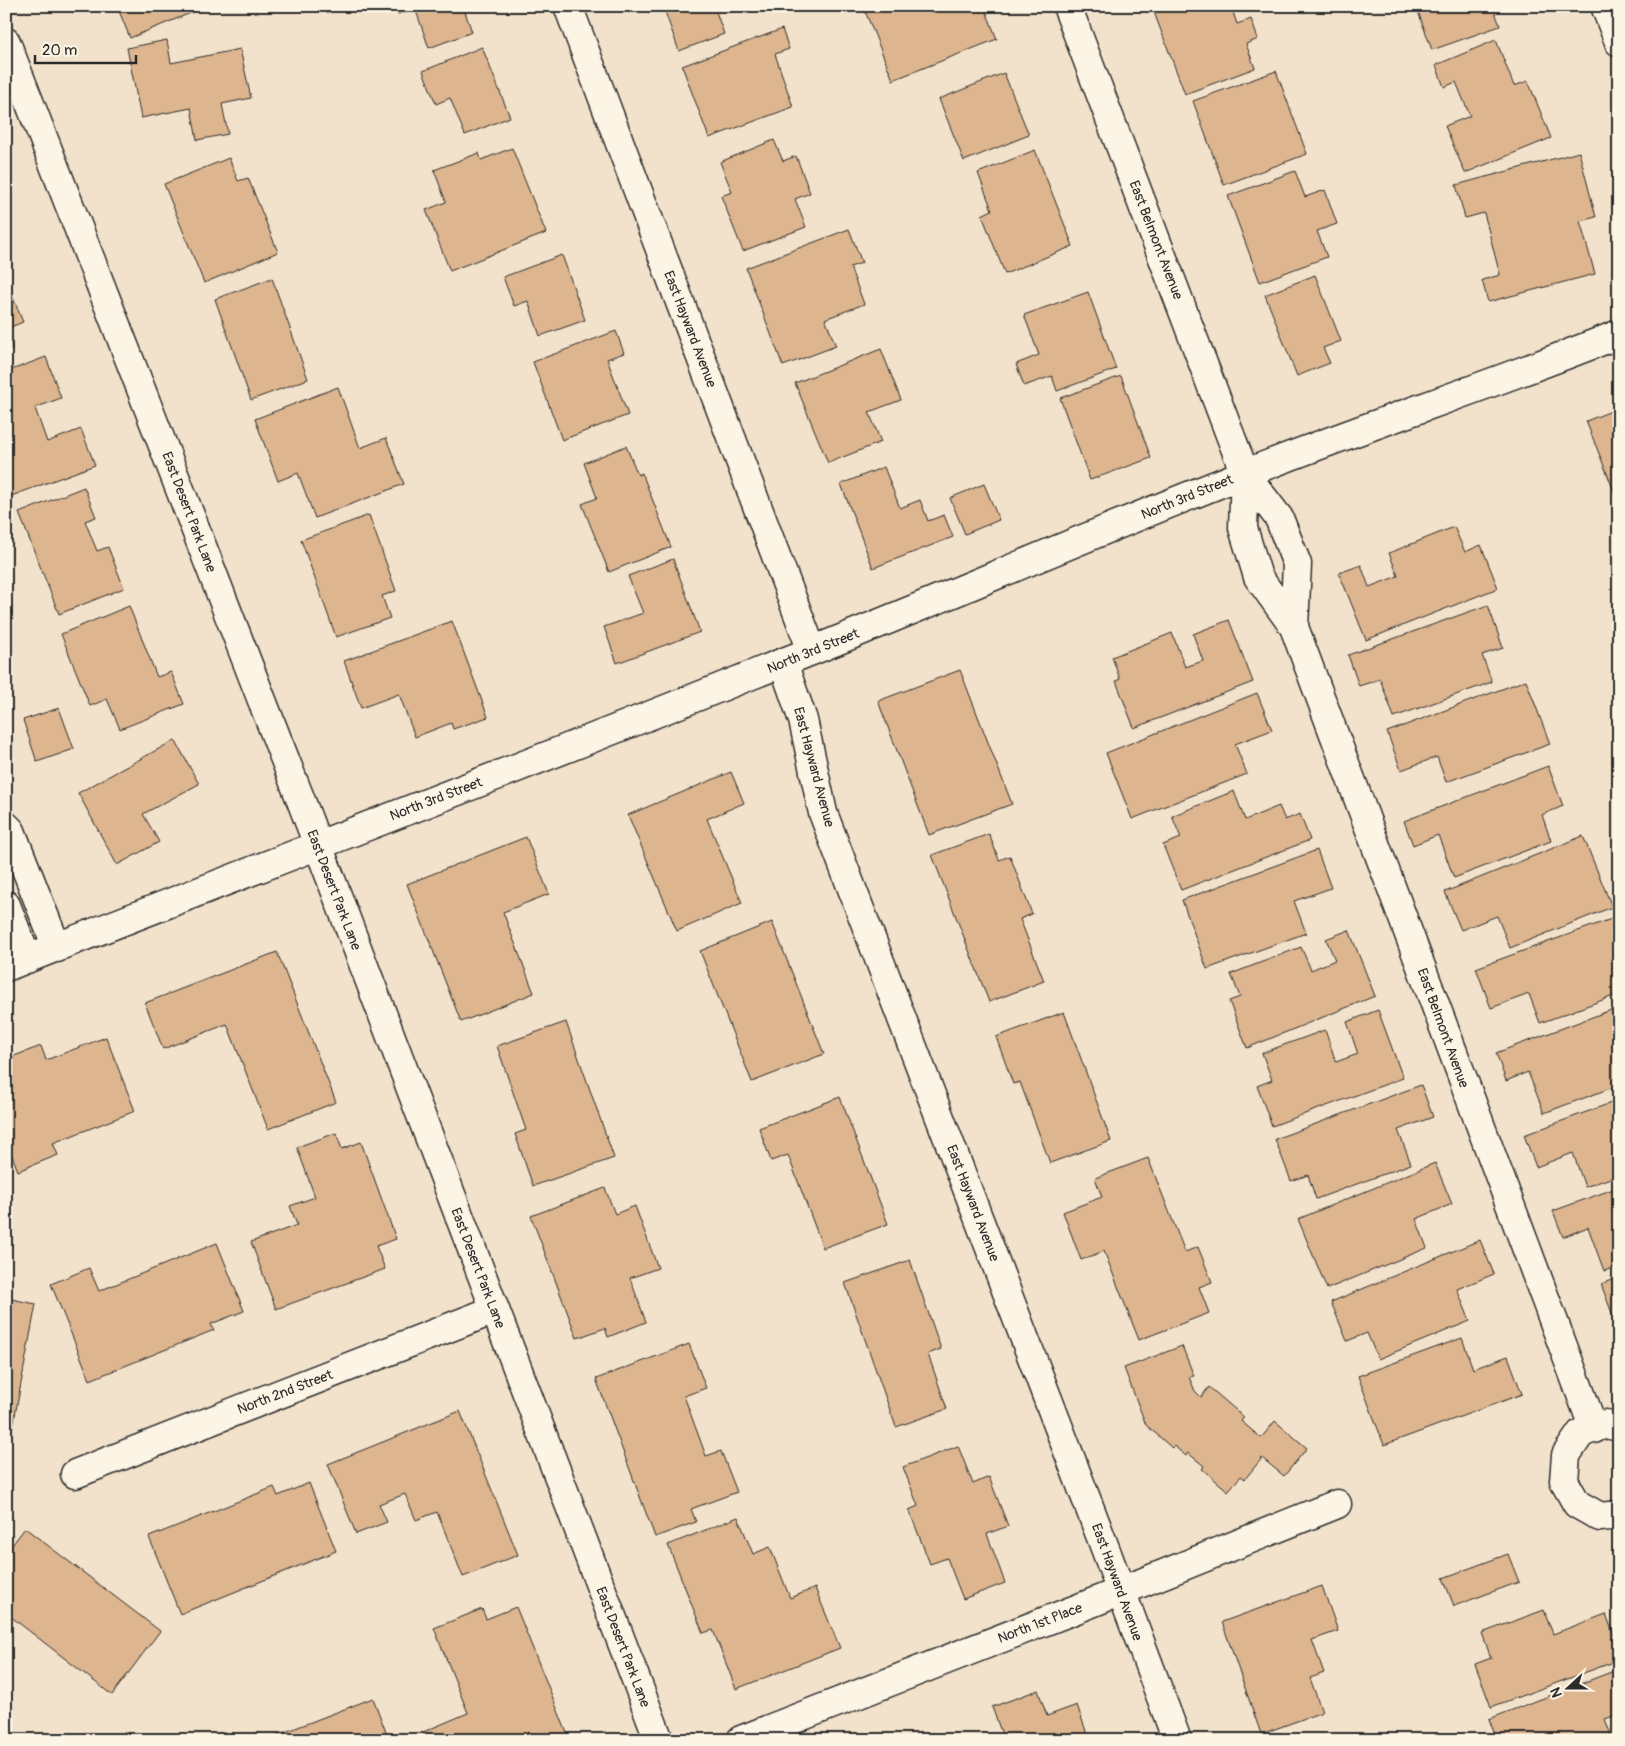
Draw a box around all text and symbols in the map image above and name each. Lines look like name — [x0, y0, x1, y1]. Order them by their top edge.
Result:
scale bar — [35, 32, 136, 64]
text: 20 m — [42, 41, 77, 60]
street label: East Belmont Avenue — [1125, 178, 1187, 302]
street label: East Hayward Avenue — [660, 268, 720, 390]
street label: East Desert Park Lane — [158, 449, 220, 575]
street label: North 3rd Street — [1139, 471, 1236, 523]
street label: North 3rd Street — [765, 625, 862, 677]
street label: East Hayward Avenue — [790, 705, 838, 829]
street label: North 3rd Street — [387, 773, 485, 824]
street label: East Desert Park Lane — [303, 827, 365, 953]
street label: East Belmont Avenue — [1413, 966, 1473, 1090]
street label: East Hayward Avenue — [943, 1142, 1003, 1264]
street label: East Desert Park Lane — [447, 1205, 509, 1331]
street label: North 2nd Street — [235, 1366, 335, 1418]
street label: East Hayward Avenue — [1088, 1521, 1146, 1643]
street label: East Desert Park Lane — [592, 1584, 654, 1710]
street label: North 1st Place — [995, 1599, 1085, 1647]
north arrow — [1542, 1664, 1592, 1714]
text: N — [1547, 1685, 1566, 1700]

